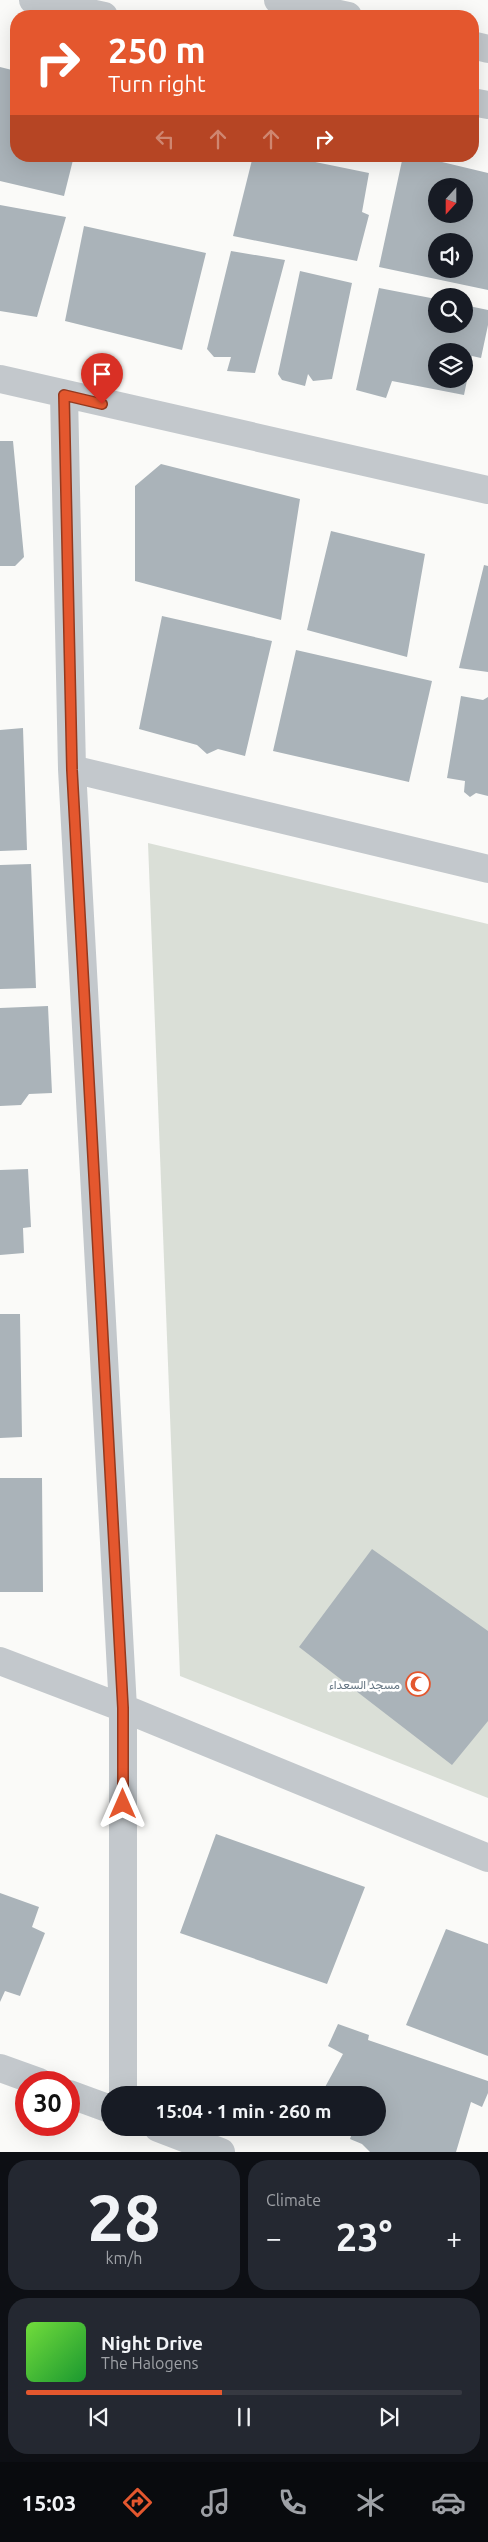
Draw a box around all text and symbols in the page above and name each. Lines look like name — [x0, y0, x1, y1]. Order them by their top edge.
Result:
icon: right — [25, 30, 90, 95]
text: 250 m — [108, 30, 206, 70]
text: Turn right — [108, 71, 206, 96]
icon: left — [151, 125, 179, 153]
icon: ahead — [204, 125, 232, 153]
icon: ahead — [257, 125, 285, 153]
icon: right — [310, 125, 338, 153]
north arrow — [428, 178, 472, 222]
map controls — [428, 178, 473, 388]
button: sound — [428, 233, 473, 278]
button: search — [428, 288, 473, 333]
button: layers — [428, 343, 473, 388]
pin — [81, 353, 123, 404]
icon: arrive — [88, 360, 116, 388]
mosque icon: مسجد السعداء — [405, 1671, 431, 1697]
place label: مسجد السعداء — [329, 1678, 400, 1692]
position arrow — [96, 1777, 148, 1829]
speed limit sign: 30 — [15, 2071, 80, 2136]
text: 15:04 · 1 min · 260 m — [156, 2100, 331, 2122]
text: 28 — [87, 2180, 161, 2253]
text: Climate — [266, 2191, 321, 2209]
text: 23° — [336, 2216, 392, 2258]
text: − — [266, 2222, 282, 2253]
text: + — [446, 2222, 462, 2253]
text: km/h — [106, 2249, 142, 2267]
text: Night Drive — [101, 2332, 203, 2354]
text: The Halogens — [101, 2354, 199, 2372]
icon: previous — [85, 2403, 113, 2431]
icon: pause — [230, 2403, 258, 2431]
icon: next — [375, 2403, 403, 2431]
icon: directions — [120, 2485, 155, 2520]
icon: music — [198, 2485, 233, 2520]
icon: phone — [275, 2485, 310, 2520]
icon: climate — [353, 2485, 388, 2520]
icon: car — [431, 2485, 466, 2520]
text: 15:03 — [21, 2490, 77, 2515]

